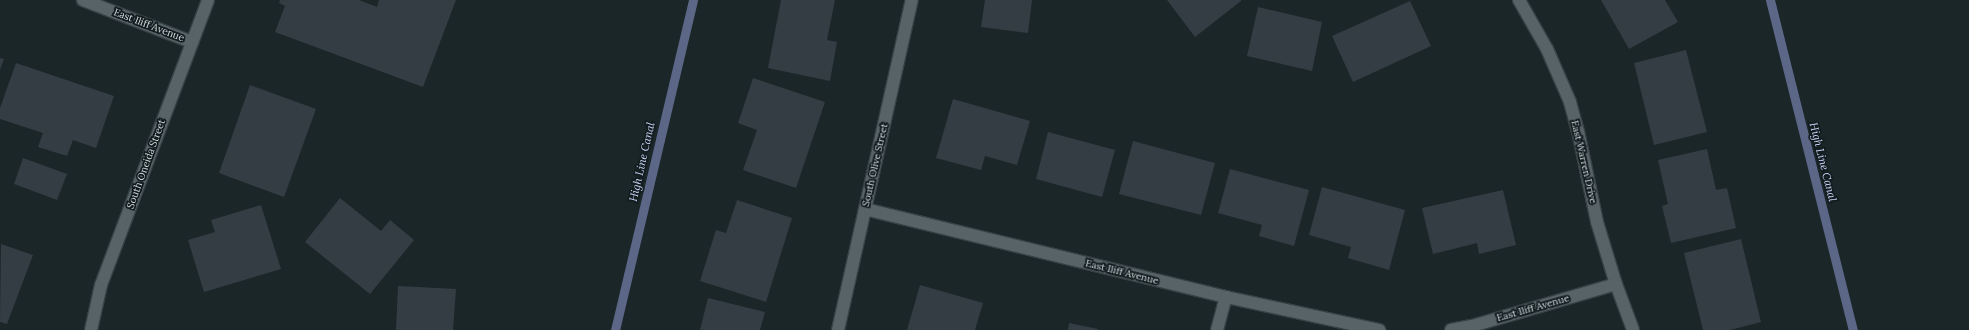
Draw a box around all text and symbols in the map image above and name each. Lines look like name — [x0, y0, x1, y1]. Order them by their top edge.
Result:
street label: East Iliff Avenue — [112, 6, 186, 44]
street label: South Oneida Street — [124, 118, 168, 210]
street label: East Warren Drive — [1569, 119, 1599, 205]
water label: High Line Canal — [626, 121, 658, 203]
water label: High Line Canal — [1807, 121, 1839, 203]
street label: South Olive Street — [860, 122, 890, 208]
street label: East Iliff Avenue — [1084, 257, 1160, 287]
street label: East Iliff Avenue — [1495, 292, 1571, 324]

